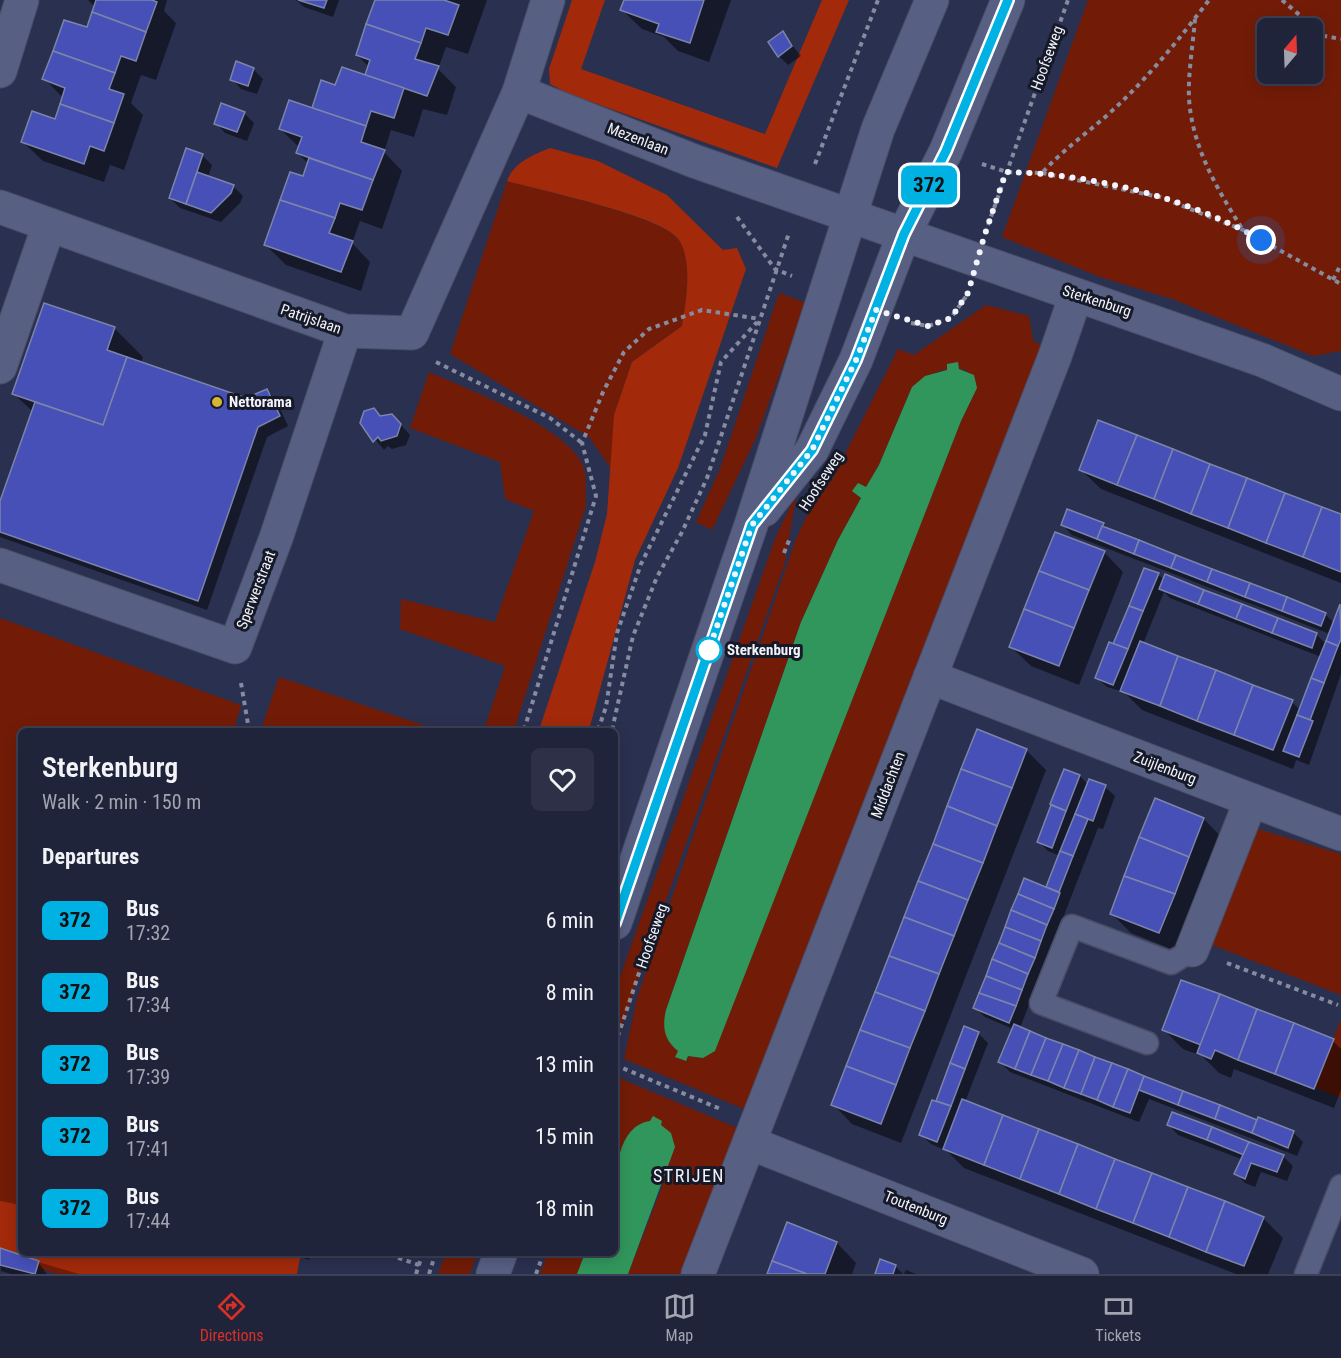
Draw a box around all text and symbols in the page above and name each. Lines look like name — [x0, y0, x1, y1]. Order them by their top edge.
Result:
north arrow — [1257, 18, 1323, 84]
map controls — [1257, 18, 1323, 84]
street label: Hoofseweg — [1027, 23, 1067, 93]
street label: Mezenlaan — [605, 119, 671, 159]
line badge: 372 — [894, 166, 964, 204]
text: 372 — [913, 173, 945, 197]
your location — [1246, 225, 1276, 255]
street label: Sterkenburg — [1060, 281, 1134, 321]
street label: Patrijslaan — [278, 300, 344, 338]
place label: Nettorama — [229, 393, 292, 411]
marker: Nettorama — [210, 395, 224, 409]
street label: Hoofseweg — [795, 448, 847, 514]
street label: Sperwerstraat — [233, 548, 279, 632]
marker: Sterkenburg — [696, 637, 722, 663]
place label: Sterkenburg — [727, 641, 801, 659]
button: heart — [531, 748, 594, 811]
street label: Zuijlenburg — [1131, 748, 1199, 788]
street label: Middachten — [867, 749, 909, 821]
text: Sterkenburg — [42, 751, 178, 784]
text: Walk · 2 min · 150 m — [42, 790, 201, 814]
text: Departures — [42, 844, 139, 869]
text: Bus — [126, 896, 159, 921]
street label: Hoofseweg — [633, 901, 671, 971]
text: 372 — [59, 908, 91, 932]
text: 6 min — [546, 908, 594, 933]
text: 17:32 — [126, 921, 170, 945]
text: Bus — [126, 968, 159, 993]
text: 372 — [59, 980, 91, 1004]
text: 8 min — [546, 980, 594, 1005]
text: 17:34 — [126, 993, 170, 1017]
text: Bus — [126, 1040, 159, 1065]
text: 372 — [59, 1052, 91, 1076]
text: 13 min — [535, 1052, 594, 1077]
text: 17:39 — [126, 1065, 170, 1089]
text: Bus — [126, 1112, 159, 1137]
text: 372 — [59, 1124, 91, 1148]
text: 15 min — [535, 1124, 594, 1149]
text: 17:41 — [126, 1137, 170, 1161]
district label: STRIJEN — [653, 1165, 725, 1186]
text: Bus — [126, 1184, 159, 1209]
street label: Toutenburg — [882, 1187, 950, 1229]
text: 372 — [59, 1196, 91, 1220]
text: 18 min — [535, 1196, 594, 1221]
text: 17:44 — [126, 1209, 170, 1233]
tab: Directions — [200, 1290, 264, 1345]
tab: Map — [663, 1290, 696, 1345]
tab: Tickets — [1095, 1290, 1141, 1345]

